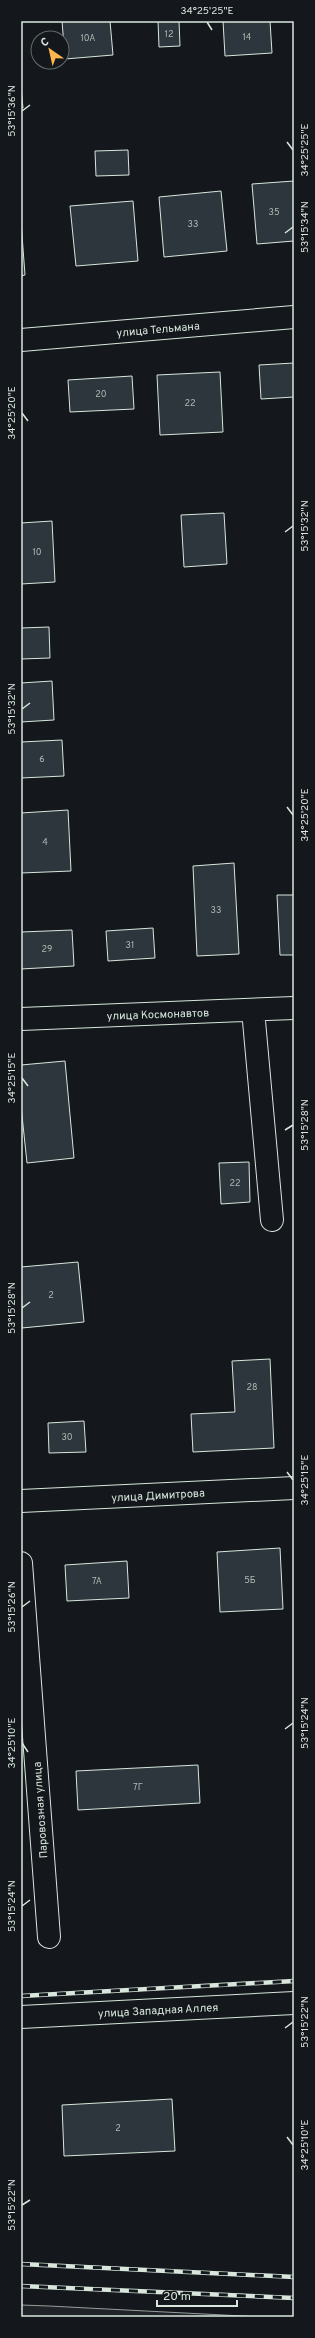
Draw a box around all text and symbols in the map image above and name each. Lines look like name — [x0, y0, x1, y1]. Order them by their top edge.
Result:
text: 34°25'25"E — [180, 5, 234, 18]
house number: 12 — [165, 29, 173, 40]
north arrow — [30, 30, 70, 70]
house number: 14 — [243, 32, 252, 43]
house number: 10А — [81, 33, 95, 44]
text: С — [38, 35, 52, 50]
text: 53°15'36"N — [6, 85, 19, 137]
text: 34°25'25"E — [299, 123, 312, 177]
text: 53°15'34"N — [299, 201, 312, 253]
house number: 35 — [268, 207, 280, 218]
house number: 33 — [188, 219, 198, 230]
street label: улица Тельмана — [116, 319, 200, 341]
text: 34°25'20"E — [6, 386, 19, 440]
house number: 20 — [95, 389, 107, 400]
house number: 22 — [184, 398, 196, 409]
text: 53°15'32"N — [299, 500, 312, 552]
house number: 10 — [32, 547, 42, 558]
text: 53°15'32"N — [6, 683, 19, 735]
house number: 6 — [39, 754, 45, 765]
text: 34°25'20"E — [299, 788, 312, 842]
house number: 4 — [42, 837, 48, 848]
house number: 33 — [211, 905, 221, 916]
house number: 31 — [126, 940, 134, 951]
house number: 29 — [42, 944, 52, 955]
street label: улица Космонавтов — [107, 1006, 210, 1024]
text: 34°25'15"E — [6, 1053, 19, 1103]
text: 53°15'28"N — [299, 1099, 312, 1151]
house number: 22 — [229, 1178, 241, 1189]
text: 53°15'28"N — [6, 1282, 19, 1334]
house number: 2 — [48, 1290, 54, 1301]
house number: 28 — [246, 1382, 258, 1393]
house number: 30 — [61, 1432, 73, 1443]
text: 34°25'15"E — [299, 1455, 312, 1505]
street label: улица Димитрова — [111, 1487, 205, 1505]
house number: 5Б — [244, 1575, 256, 1586]
house number: 7А — [92, 1576, 102, 1587]
text: 53°15'26"N — [6, 1581, 19, 1633]
text: 53°15'24"N — [299, 1697, 312, 1749]
text: 34°25'10"E — [6, 1718, 19, 1768]
street label: Паровозная улица — [31, 1761, 51, 1859]
house number: 7Г — [133, 1782, 143, 1793]
text: 53°15'24"N — [6, 1880, 19, 1932]
text: 53°15'22"N — [299, 1996, 312, 2048]
street label: улица Западная Аллея — [97, 2001, 219, 2021]
text: 34°25'10"E — [299, 2120, 312, 2170]
house number: 2 — [115, 2123, 121, 2134]
text: 53°15'22"N — [6, 2179, 19, 2231]
scale bar — [157, 2282, 237, 2308]
text: 20 m — [163, 2289, 191, 2305]

